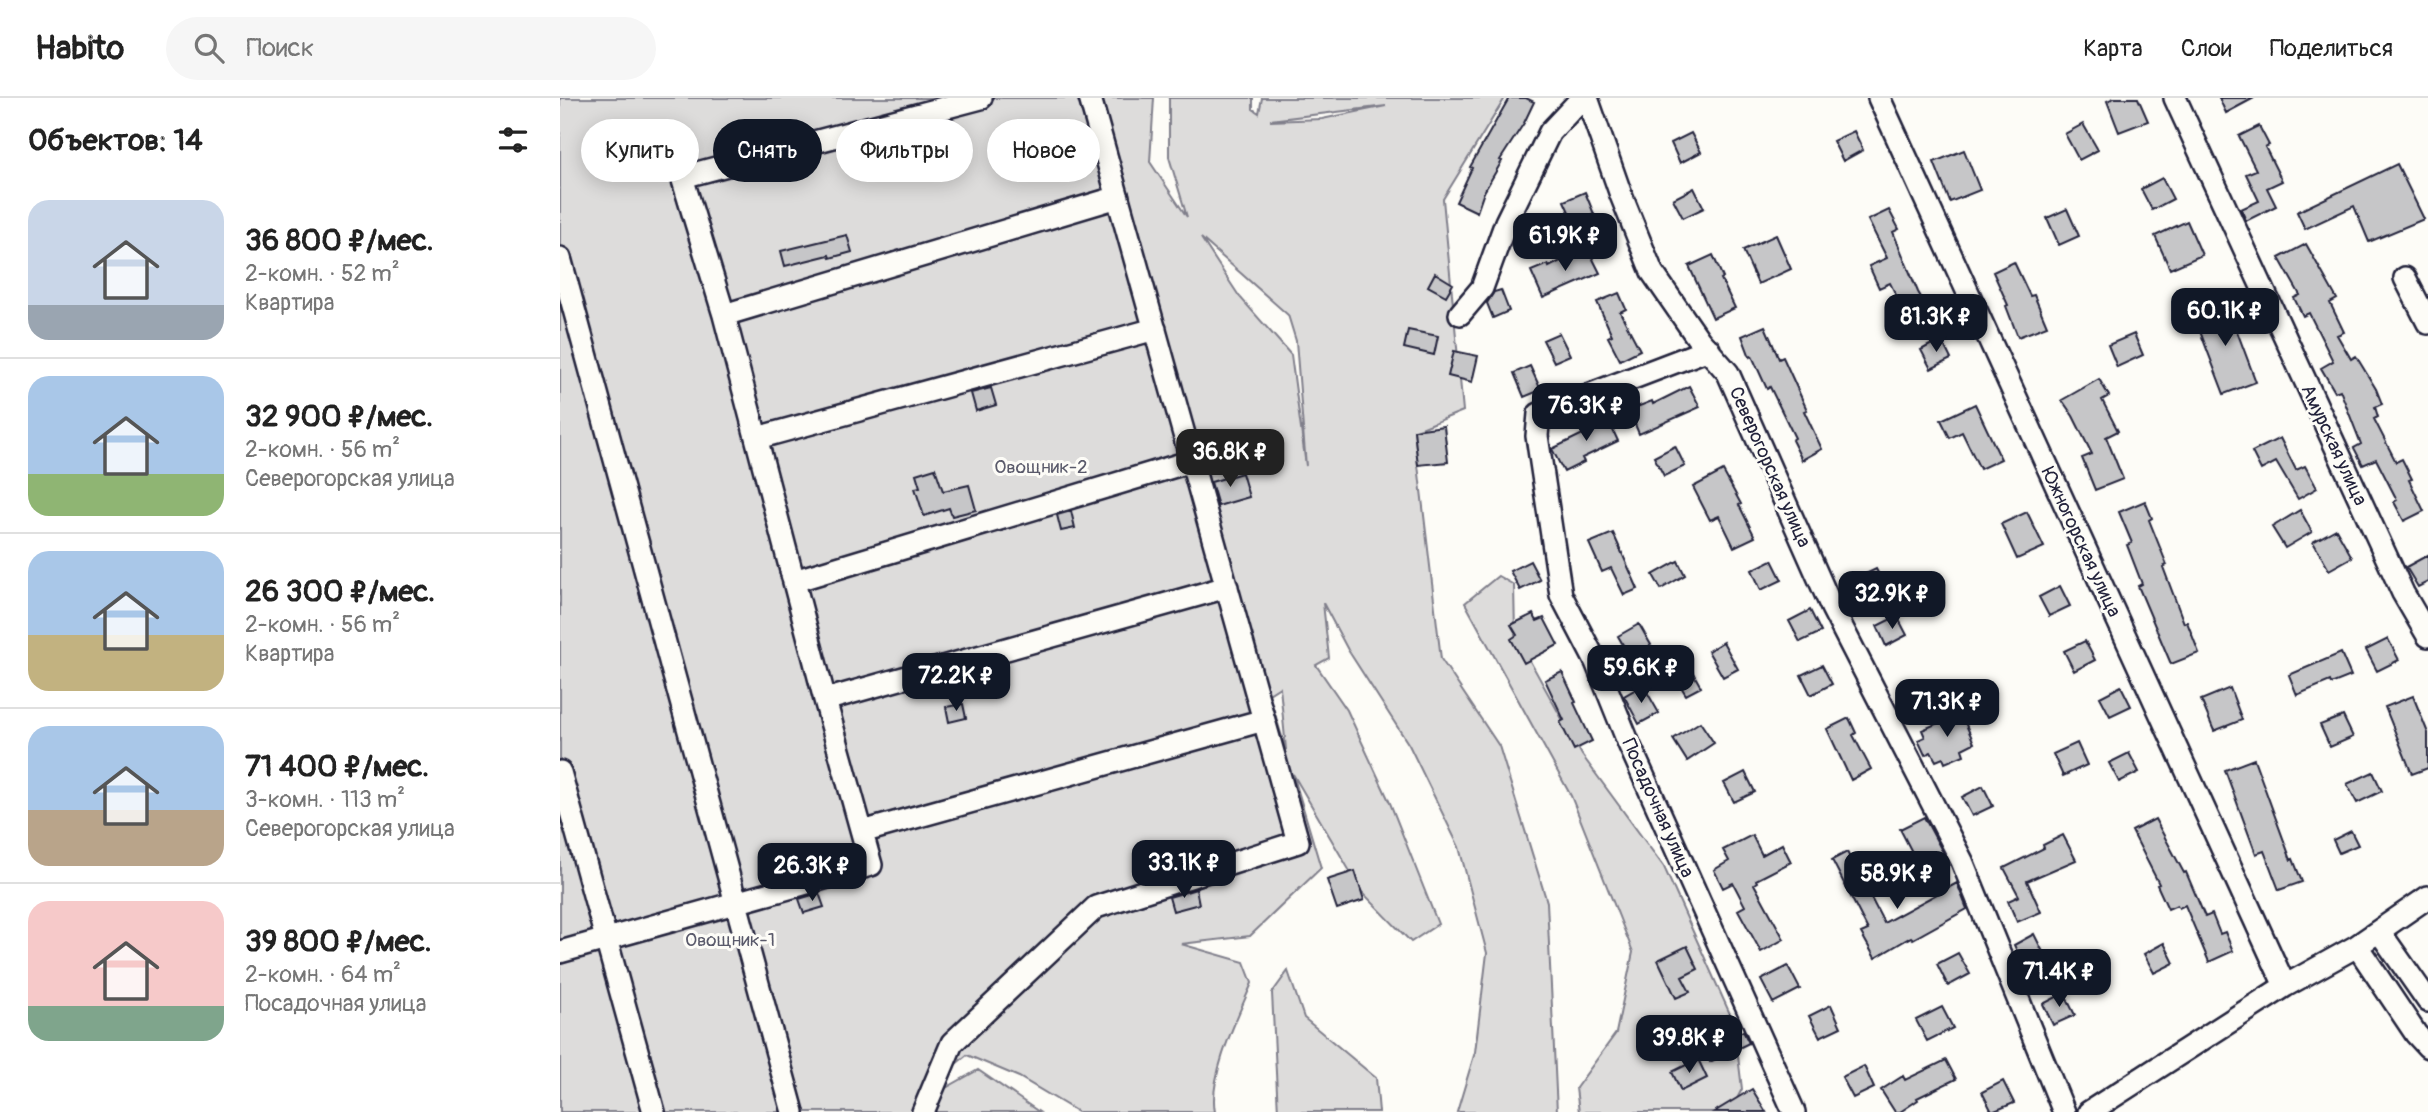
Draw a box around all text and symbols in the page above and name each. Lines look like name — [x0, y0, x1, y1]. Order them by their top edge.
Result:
search box — [166, 17, 656, 80]
text: Habito — [35, 28, 124, 69]
icon: search — [190, 29, 228, 67]
text: Поиск — [246, 32, 314, 64]
text: Карта — [2083, 34, 2143, 63]
text: Слои — [2181, 34, 2232, 63]
text: Поделиться — [2270, 34, 2393, 63]
chip: Купить — [581, 119, 699, 182]
chip: Снять — [713, 119, 822, 182]
chip: Фильтры — [836, 119, 973, 182]
chip: Новое — [987, 119, 1100, 182]
icon: filters — [494, 121, 532, 159]
text: Объектов: 14 — [28, 122, 203, 159]
pin: 61.9K ₽ — [1500, 214, 1630, 273]
text: 61.9K ₽ — [1529, 221, 1601, 250]
text: 36 800 ₽/мес. — [245, 222, 433, 259]
icon: home — [84, 228, 168, 312]
text: 2-комн. · 52 m² — [245, 259, 400, 288]
text: Квартира — [245, 288, 334, 317]
pin: 60.1K ₽ — [2160, 288, 2290, 348]
pin: 81.3K ₽ — [1871, 294, 2001, 354]
text: 60.1K ₽ — [2187, 296, 2263, 325]
text: 81.3K ₽ — [1900, 302, 1972, 331]
street label: Амурская улица — [2296, 381, 2373, 509]
street label: Северогорская улица — [1724, 383, 1816, 551]
pin: 76.3K ₽ — [1521, 384, 1651, 443]
text: 76.3K ₽ — [1548, 391, 1624, 420]
text: 32 900 ₽/мес. — [245, 398, 433, 435]
icon: home — [84, 404, 168, 488]
pin: 36.8K ₽ — [1165, 430, 1295, 489]
text: 2-комн. · 56 m² — [245, 435, 400, 464]
text: 36.8K ₽ — [1192, 437, 1268, 466]
park label: Овощник-2 — [994, 455, 1088, 479]
street label: Южногорская улица — [2036, 463, 2126, 621]
text: Северогорская улица — [245, 464, 455, 493]
pin: 32.9K ₽ — [1827, 572, 1957, 631]
text: 26 300 ₽/мес. — [245, 573, 435, 610]
icon: home — [84, 579, 168, 663]
text: 32.9K ₽ — [1854, 579, 1930, 608]
text: 2-комн. · 56 m² — [245, 610, 400, 639]
text: Квартира — [245, 639, 334, 668]
pin: 59.6K ₽ — [1576, 646, 1706, 705]
text: 59.6K ₽ — [1603, 653, 1679, 682]
pin: 72.2K ₽ — [891, 654, 1021, 713]
text: 72.2K ₽ — [918, 661, 994, 690]
pin: 71.3K ₽ — [1882, 680, 2012, 739]
text: 71.3K ₽ — [1911, 687, 1983, 716]
street label: Посадочная улица — [1617, 735, 1700, 882]
text: 71 400 ₽/мес. — [245, 748, 429, 785]
icon: home — [84, 754, 168, 838]
text: 3-комн. · 113 m² — [245, 785, 405, 814]
text: Северогорская улица — [245, 814, 455, 843]
pin: 33.1K ₽ — [1119, 840, 1249, 900]
pin: 26.3K ₽ — [747, 844, 877, 903]
text: 33.1K ₽ — [1148, 848, 1220, 877]
text: 26.3K ₽ — [774, 851, 850, 880]
pin: 58.9K ₽ — [1832, 852, 1962, 911]
text: 58.9K ₽ — [1860, 859, 1934, 888]
text: 39 800 ₽/мес. — [245, 923, 431, 960]
park label: Овощник-1 — [685, 928, 775, 952]
icon: home — [84, 929, 168, 1013]
pin: 71.4K ₽ — [1994, 950, 2124, 1009]
text: 71.4K ₽ — [2023, 957, 2095, 986]
text: 2-комн. · 64 m² — [245, 960, 401, 989]
text: Посадочная улица — [245, 989, 427, 1018]
pin: 39.8K ₽ — [1624, 1016, 1754, 1075]
text: 39.8K ₽ — [1652, 1023, 1726, 1052]

